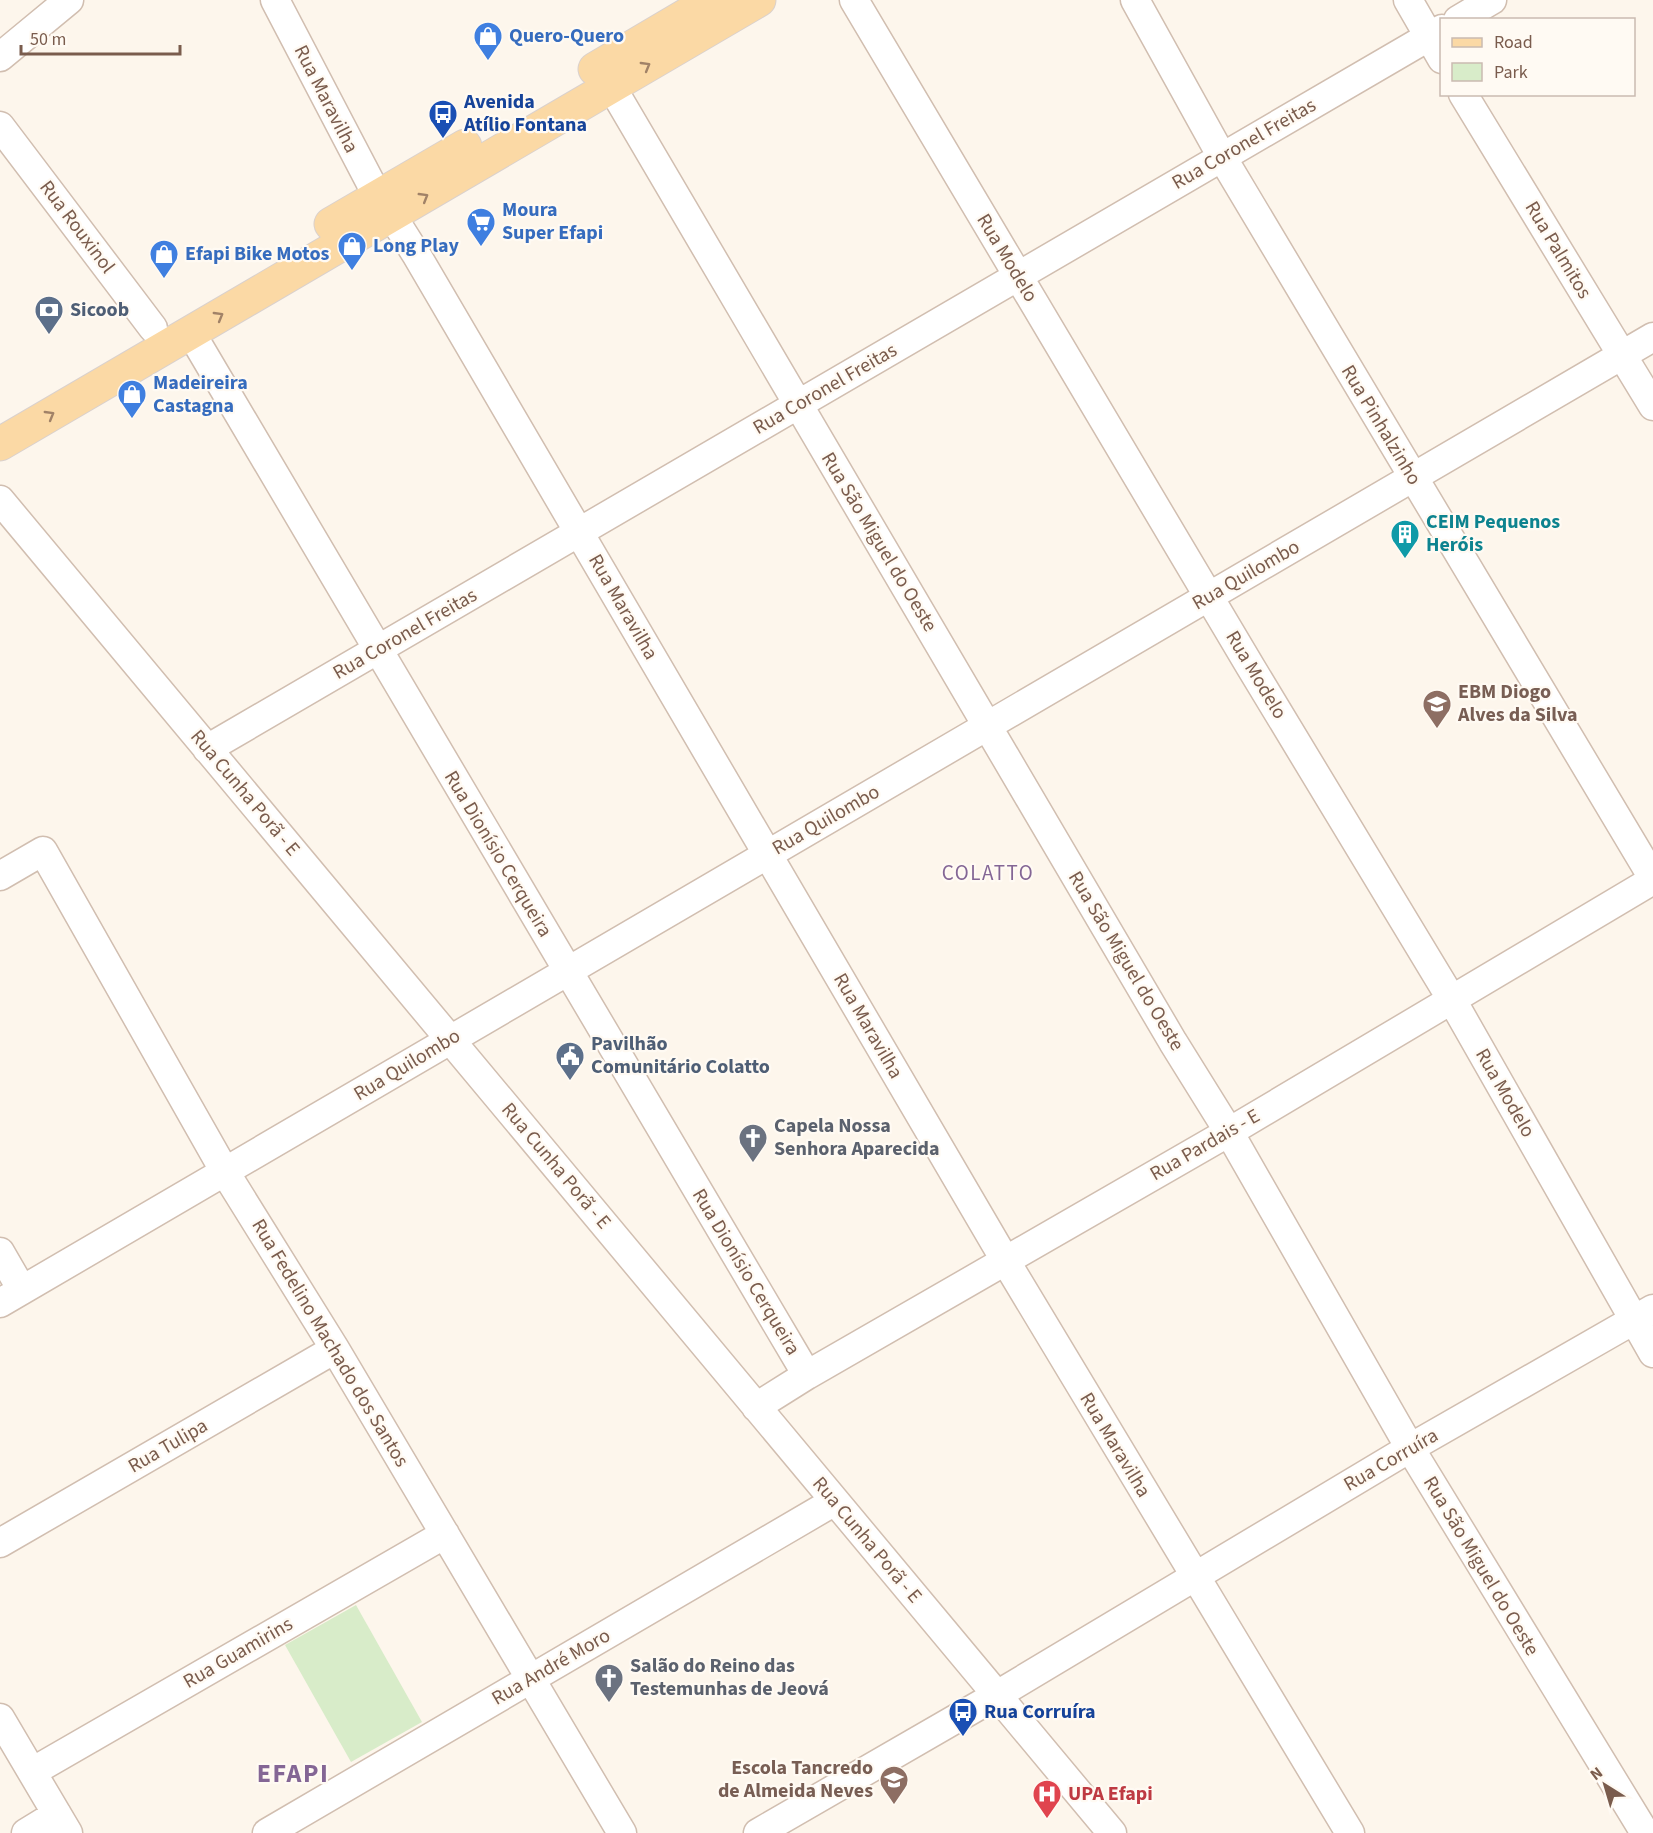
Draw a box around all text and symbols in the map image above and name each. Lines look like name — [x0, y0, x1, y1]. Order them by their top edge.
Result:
scale bar — [21, 18, 180, 56]
legend — [1440, 18, 1635, 96]
shop icon: Quero-Quero — [472, 20, 504, 62]
place label: Quero-Quero — [509, 22, 624, 50]
text: 50 m — [30, 27, 66, 52]
text: Road — [1494, 30, 1533, 55]
street label: Rua Maravilha — [287, 40, 365, 158]
text: Park — [1494, 60, 1528, 85]
one-way arrow — [640, 62, 650, 73]
place label: Avenida Atílio Fontana — [463, 88, 587, 139]
street label: Rua Coronel Freitas — [1167, 91, 1321, 197]
bus stop icon: Avenida Atílio Fontana — [427, 98, 459, 140]
street label: Rua Rouxinol — [33, 175, 121, 279]
one-way arrow — [418, 193, 428, 204]
place label: Moura Super Efapi — [502, 196, 603, 247]
street label: Rua Palmitos — [1518, 196, 1598, 304]
supermarket icon: Moura Super Efapi — [465, 206, 497, 248]
street label: Rua Modelo — [970, 208, 1044, 308]
shop icon: Long Play — [336, 230, 368, 272]
place label: Long Play — [373, 232, 459, 260]
shop icon: Efapi Bike Motos — [148, 238, 180, 280]
place label: Efapi Bike Motos — [185, 240, 329, 268]
bank icon: Sicoob — [33, 294, 65, 336]
place label: Sicoob — [70, 296, 129, 324]
one-way arrow — [213, 312, 223, 324]
street label: Rua Coronel Freitas — [748, 336, 902, 442]
street label: Rua Pinhalzinho — [1334, 360, 1428, 490]
place label: Madeireira Castagna — [153, 369, 248, 420]
shop icon: Madeireira Castagna — [116, 378, 148, 420]
one-way arrow — [44, 411, 55, 422]
street label: Rua São Miguel do Oeste — [814, 447, 944, 637]
place label: CEIM Pequenos Heróis — [1426, 508, 1560, 559]
building icon: CEIM Pequenos Heróis — [1389, 518, 1421, 560]
street label: Rua Quilombo — [1187, 533, 1305, 617]
street label: Rua Maravilha — [581, 549, 665, 665]
street label: Rua Coronel Freitas — [328, 581, 482, 687]
street label: Rua Modelo — [1219, 625, 1293, 725]
place label: EBM Diogo Alves da Silva — [1457, 678, 1578, 729]
school or university icon: EBM Diogo Alves da Silva — [1421, 688, 1453, 730]
street label: Rua Cunha Porã - E — [184, 724, 306, 862]
street label: Rua Dionísio Cerqueira — [437, 765, 559, 943]
street label: Rua Quilombo — [767, 778, 885, 862]
district label: COLATTO — [942, 858, 1034, 888]
street label: Rua São Miguel do Oeste — [1061, 866, 1191, 1056]
street label: Rua Maravilha — [826, 968, 910, 1084]
street label: Rua Quilombo — [348, 1022, 466, 1108]
place label: Pavilhão Comunitário Colatto — [591, 1030, 770, 1081]
public building icon: Pavilhão Comunitário Colatto — [554, 1040, 586, 1082]
street label: Rua Modelo — [1468, 1043, 1542, 1143]
street label: Rua Cunha Porã - E — [495, 1097, 617, 1235]
street label: Rua Pardais - E — [1145, 1102, 1265, 1188]
place label: Capela Nossa Senhora Aparecida — [774, 1112, 940, 1163]
church icon: Capela Nossa Senhora Aparecida — [737, 1122, 769, 1164]
street label: Rua Dionísio Cerqueira — [685, 1183, 807, 1361]
street label: Rua Fedelino Machado dos Santos — [245, 1214, 415, 1472]
street label: Rua Maravilha — [1073, 1387, 1157, 1503]
street label: Rua Tulipa — [123, 1412, 213, 1480]
street label: Rua Corruíra — [1339, 1422, 1443, 1498]
street label: Rua Cunha Porã - E — [806, 1471, 928, 1609]
street label: Rua São Miguel do Oeste — [1416, 1471, 1546, 1661]
street label: Rua Guamirins — [178, 1610, 298, 1696]
street label: Rua André Moro — [486, 1622, 616, 1712]
place label: Salão do Reino das Testemunhas de Jeová — [630, 1652, 829, 1703]
church icon: Salão do Reino das Testemunhas de Jeová — [593, 1662, 625, 1704]
bus stop icon: Rua Corruíra — [947, 1696, 979, 1738]
place label: Rua Corruíra — [984, 1698, 1096, 1726]
place label: Escola Tancredo de Almeida Neves — [718, 1754, 873, 1805]
district label: EFAPI — [257, 1755, 329, 1792]
north arrow — [1575, 1755, 1635, 1815]
text: N — [1586, 1762, 1607, 1786]
school or university icon: Escola Tancredo de Almeida Neves — [878, 1764, 910, 1806]
hospital icon: UPA Efapi — [1031, 1778, 1063, 1820]
place label: UPA Efapi — [1068, 1780, 1153, 1808]

